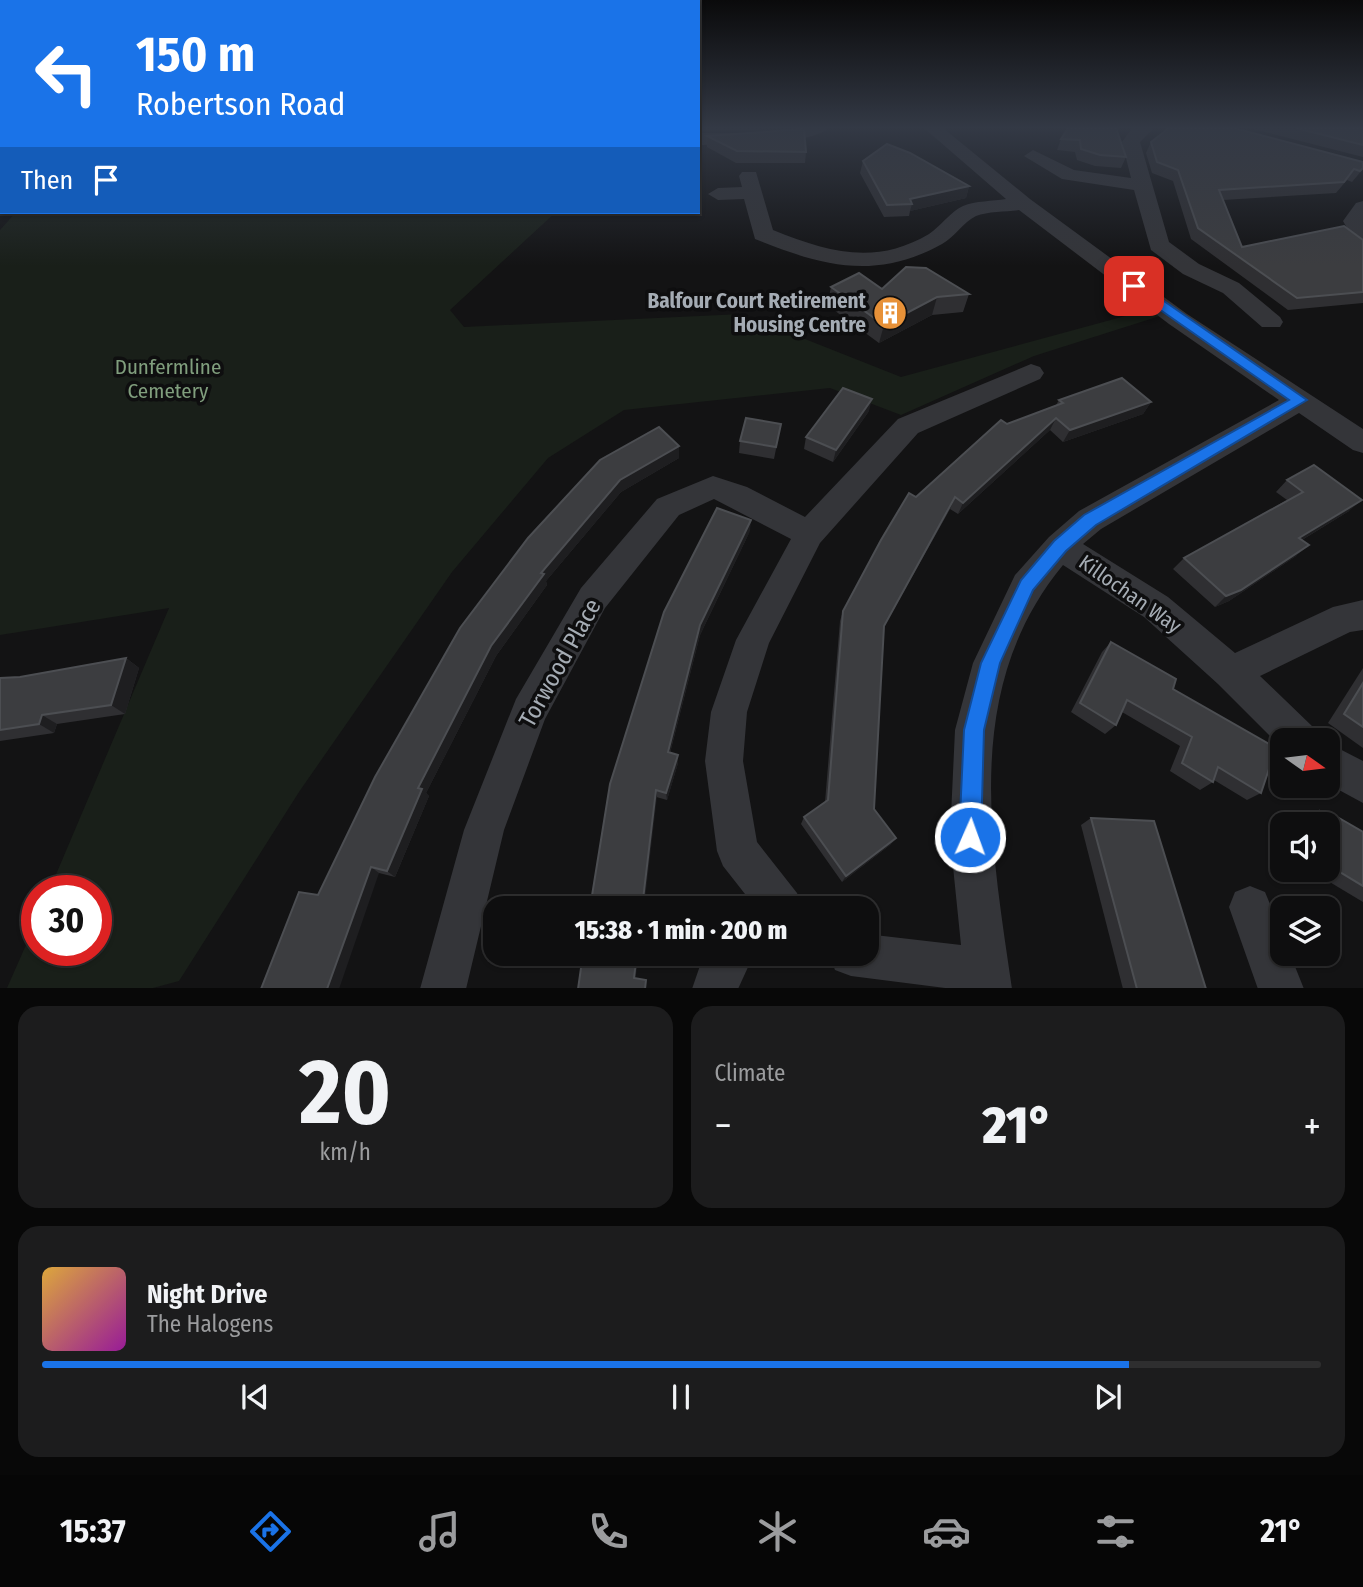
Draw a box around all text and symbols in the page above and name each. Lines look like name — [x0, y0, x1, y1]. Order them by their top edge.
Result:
text: 150 m — [136, 25, 255, 84]
icon: left — [21, 28, 112, 119]
text: Robertson Road — [136, 85, 345, 123]
icon: arrive — [87, 161, 125, 199]
text: Then — [21, 165, 73, 196]
pin — [1104, 256, 1164, 316]
icon: arrive — [1115, 267, 1153, 305]
place label: Balfour Court Retirement Housing Centre — [648, 288, 867, 338]
building icon: Balfour Court Retirement Housing Centre — [871, 294, 909, 332]
park label: Dunfermline Cemetery — [115, 354, 221, 404]
street label: Killochan Way — [1074, 549, 1187, 639]
street label: Torwood Place — [513, 594, 607, 732]
north arrow — [1270, 728, 1340, 798]
map controls — [1270, 728, 1340, 966]
position arrow — [933, 800, 1007, 874]
button: sound — [1270, 812, 1340, 882]
speed limit sign: 30 — [21, 875, 112, 966]
button: layers — [1270, 896, 1340, 966]
text: 15:38 · 1 min · 200 m — [575, 915, 787, 946]
text: 20 — [299, 1038, 391, 1147]
text: Climate — [715, 1059, 785, 1087]
text: 21° — [982, 1094, 1053, 1157]
text: − — [715, 1103, 732, 1149]
text: + — [1304, 1103, 1321, 1149]
text: km/h — [320, 1138, 371, 1166]
text: Night Drive — [147, 1279, 267, 1310]
text: The Halogens — [147, 1310, 273, 1338]
icon: previous — [236, 1378, 274, 1416]
icon: pause — [662, 1378, 700, 1416]
icon: next — [1089, 1378, 1127, 1416]
icon: directions — [246, 1507, 295, 1556]
icon: music — [415, 1507, 464, 1556]
icon: phone — [584, 1507, 633, 1556]
icon: climate — [753, 1507, 802, 1556]
icon: car — [922, 1507, 971, 1556]
icon: filters — [1091, 1507, 1140, 1556]
text: 15:37 — [60, 1512, 126, 1550]
text: 21° — [1260, 1512, 1303, 1550]

